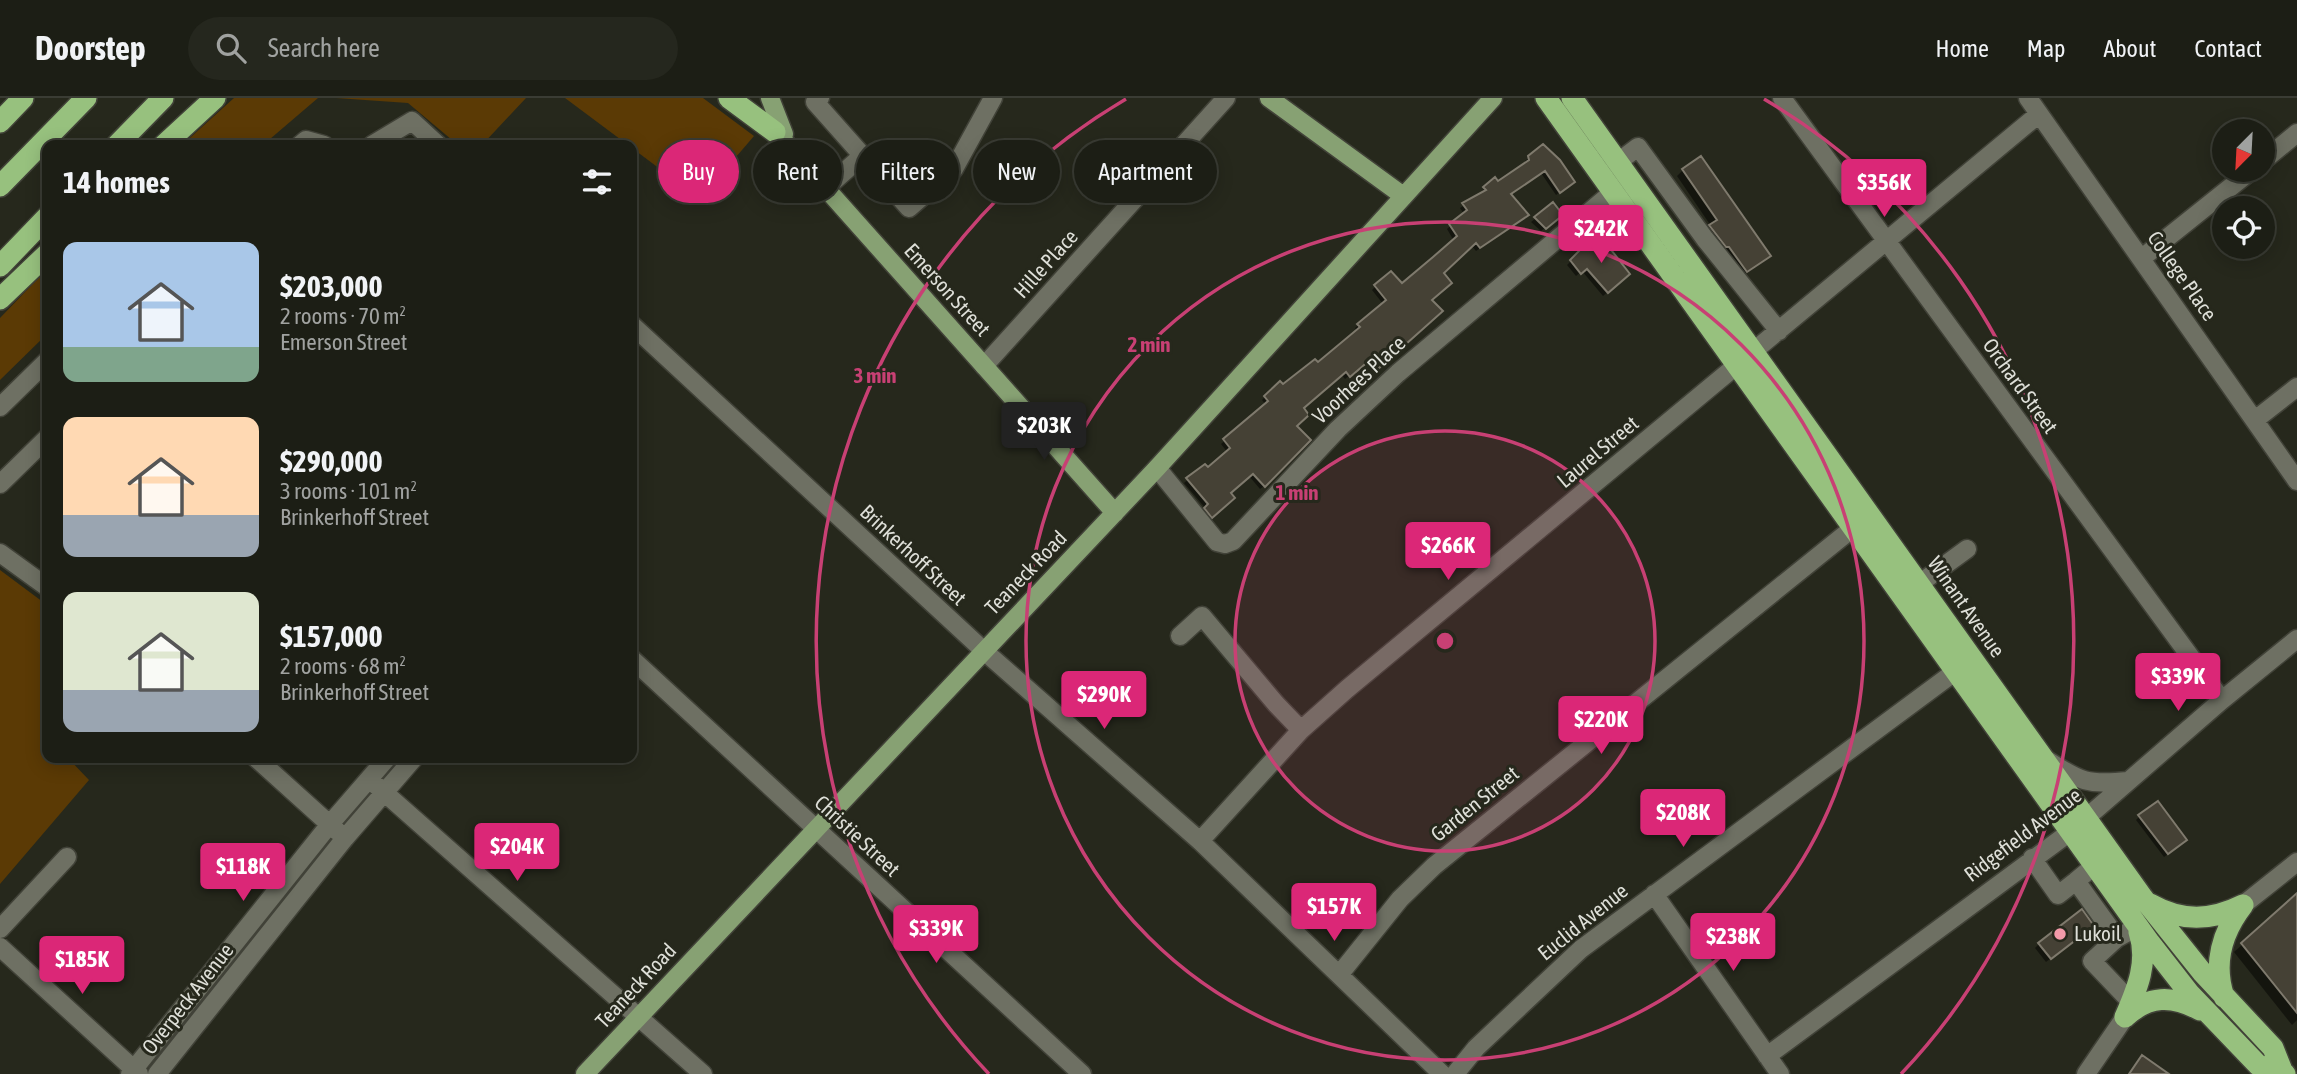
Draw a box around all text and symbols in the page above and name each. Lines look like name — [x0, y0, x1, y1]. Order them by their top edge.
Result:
search box — [188, 17, 678, 80]
text: Doorstep — [35, 29, 146, 67]
icon: search — [212, 29, 250, 67]
text: Search here — [268, 33, 380, 63]
text: Home — [1935, 35, 1989, 62]
text: Map — [2027, 35, 2065, 62]
text: About — [2103, 35, 2156, 62]
text: Contact — [2194, 35, 2262, 62]
north arrow — [2212, 119, 2275, 182]
map controls — [2212, 119, 2275, 259]
chip: Buy — [658, 140, 739, 203]
chip: Rent — [753, 140, 842, 203]
chip: Filters — [856, 140, 959, 203]
chip: New — [973, 140, 1060, 203]
chip: Apartment — [1074, 140, 1217, 203]
pin: $356K — [1835, 159, 1933, 219]
icon: filters — [578, 163, 616, 201]
text: 14 homes — [63, 165, 170, 199]
text: $356K — [1857, 169, 1911, 195]
button: locate — [2212, 196, 2275, 259]
pin: $242K — [1552, 206, 1650, 265]
text: $242K — [1574, 215, 1628, 241]
street label: Hille Place — [1008, 224, 1082, 302]
street label: College Place — [2143, 226, 2222, 325]
street label: Emerson Street — [900, 238, 996, 341]
text: $203,000 — [280, 269, 383, 303]
icon: home — [119, 270, 203, 354]
text: 2 rooms · 70 m² — [280, 303, 406, 329]
text: Emerson Street — [280, 329, 407, 355]
street label: Voorhees Place — [1307, 330, 1410, 428]
text: 2 min — [1128, 332, 1170, 356]
street label: Orchard Street — [1978, 333, 2063, 437]
text: 3 min — [854, 363, 896, 387]
pin: $203K — [995, 402, 1093, 462]
street label: Laurel Street — [1552, 410, 1643, 492]
text: $203K — [1017, 412, 1071, 438]
text: $290,000 — [280, 444, 383, 478]
icon: home — [119, 445, 203, 529]
text: 3 rooms · 101 m² — [280, 478, 417, 504]
text: 1 min — [1276, 480, 1318, 504]
street label: Brinkerhoff Street — [856, 499, 972, 609]
text: Brinkerhoff Street — [280, 504, 429, 530]
pin: $266K — [1399, 522, 1497, 582]
street label: Teaneck Road — [980, 526, 1071, 619]
text: $266K — [1421, 532, 1475, 558]
street label: Winant Avenue — [1923, 552, 2010, 661]
text: $157,000 — [280, 619, 383, 653]
icon: home — [119, 620, 203, 704]
centre of rings — [1433, 629, 1457, 653]
text: 2 rooms · 68 m² — [280, 653, 406, 679]
pin: $339K — [2129, 654, 2227, 713]
text: $339K — [2151, 663, 2205, 689]
pin: $290K — [1055, 672, 1153, 731]
text: Brinkerhoff Street — [280, 679, 429, 705]
text: $290K — [1077, 681, 1131, 707]
pin: $220K — [1552, 696, 1650, 756]
text: $220K — [1574, 706, 1628, 732]
street label: Garden Street — [1426, 761, 1523, 846]
street label: Ridgefield Avenue — [1959, 783, 2085, 886]
street label: Christie Street — [810, 790, 905, 881]
pin: $208K — [1634, 790, 1732, 849]
text: $208K — [1656, 799, 1710, 825]
pin: $204K — [468, 824, 566, 883]
text: $204K — [490, 833, 544, 859]
pin: $118K — [194, 844, 292, 903]
text: $118K — [216, 853, 270, 879]
street label: Euclid Avenue — [1533, 878, 1632, 965]
pin: $157K — [1285, 884, 1383, 943]
text: $157K — [1307, 893, 1361, 919]
pin: $339K — [887, 906, 985, 965]
pin: $238K — [1684, 914, 1782, 973]
text: $339K — [909, 915, 963, 941]
place label: Lukoil — [2074, 921, 2122, 945]
text: $238K — [1706, 923, 1760, 949]
marker: Lukoil — [2052, 926, 2068, 942]
pin: $185K — [33, 936, 131, 996]
street label: Overpeck Avenue — [137, 938, 238, 1059]
street label: Teaneck Road — [590, 938, 680, 1033]
text: $185K — [55, 946, 109, 972]

